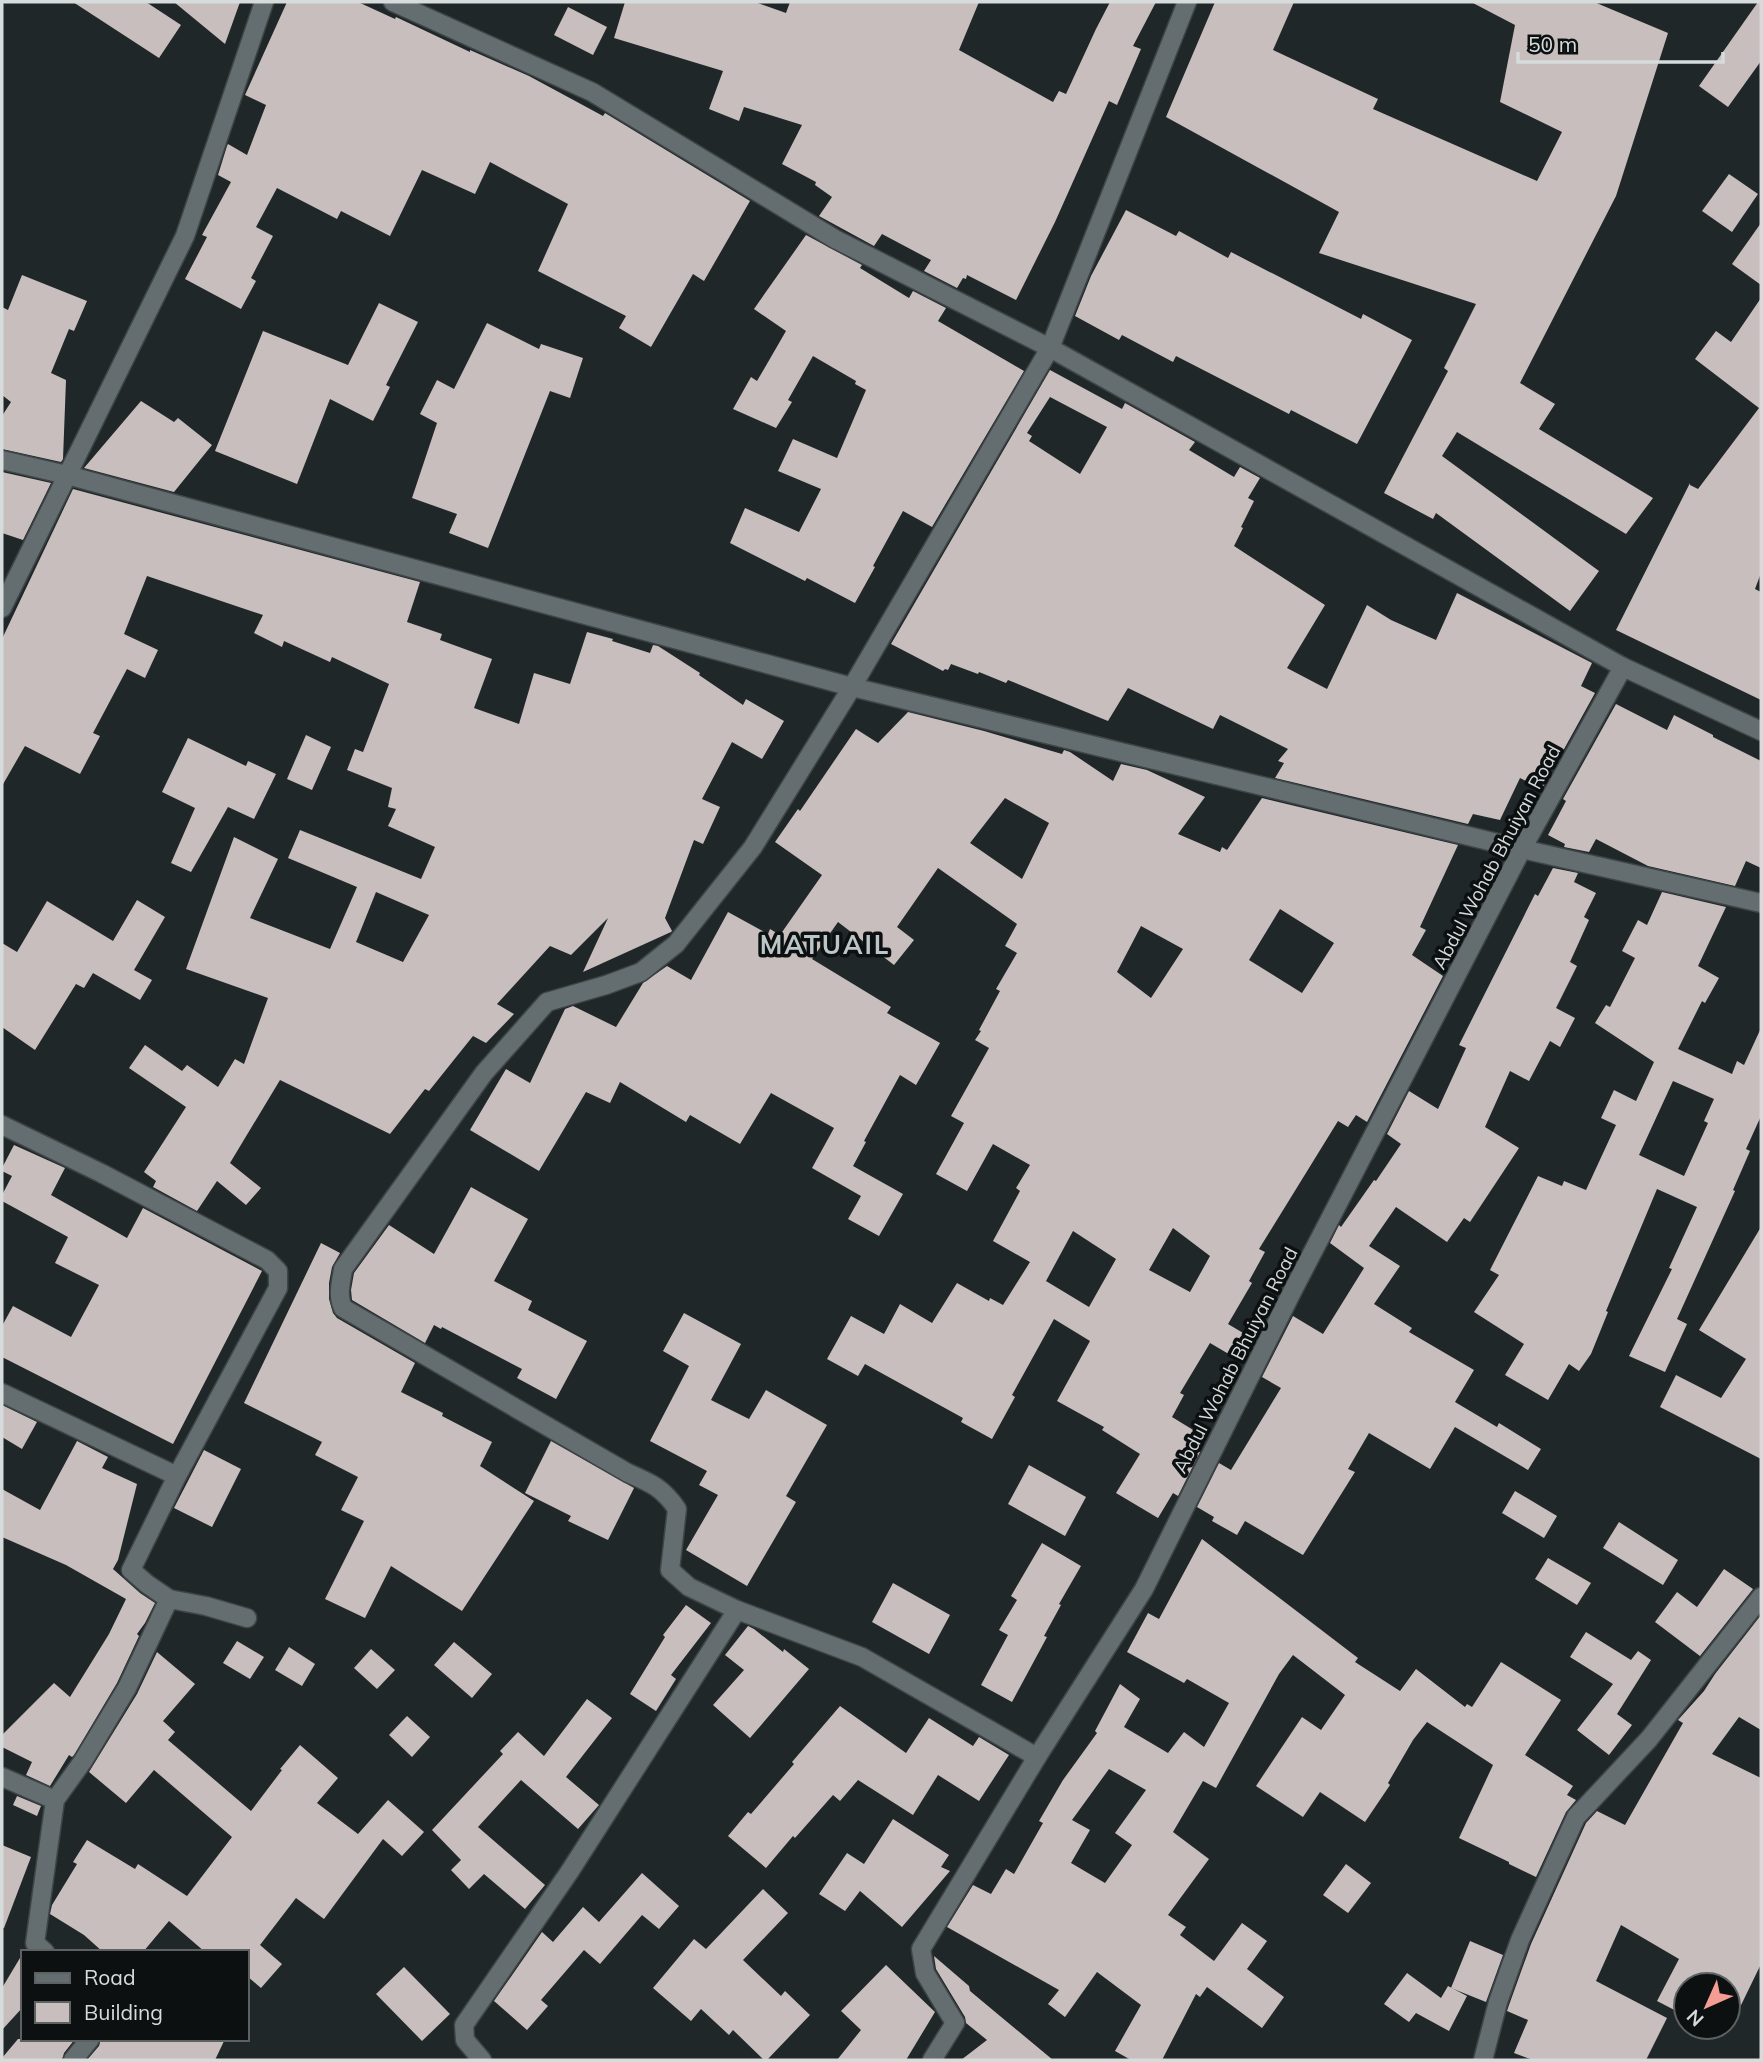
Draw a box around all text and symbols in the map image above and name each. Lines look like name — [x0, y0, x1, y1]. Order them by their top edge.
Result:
scale bar — [1518, 21, 1723, 65]
text: 50 m — [1528, 31, 1577, 57]
street label: Abdul Wohab Bhuiyan Road — [1427, 741, 1565, 973]
district label: MATUAIL — [760, 928, 890, 961]
street label: Abdul Wohab Bhuiyan Road — [1167, 1243, 1303, 1477]
legend — [21, 1950, 248, 2041]
text: Road — [84, 1964, 135, 1990]
north arrow — [1672, 1971, 1742, 2041]
text: Building — [84, 1999, 163, 2025]
text: N — [1681, 2004, 1709, 2032]

